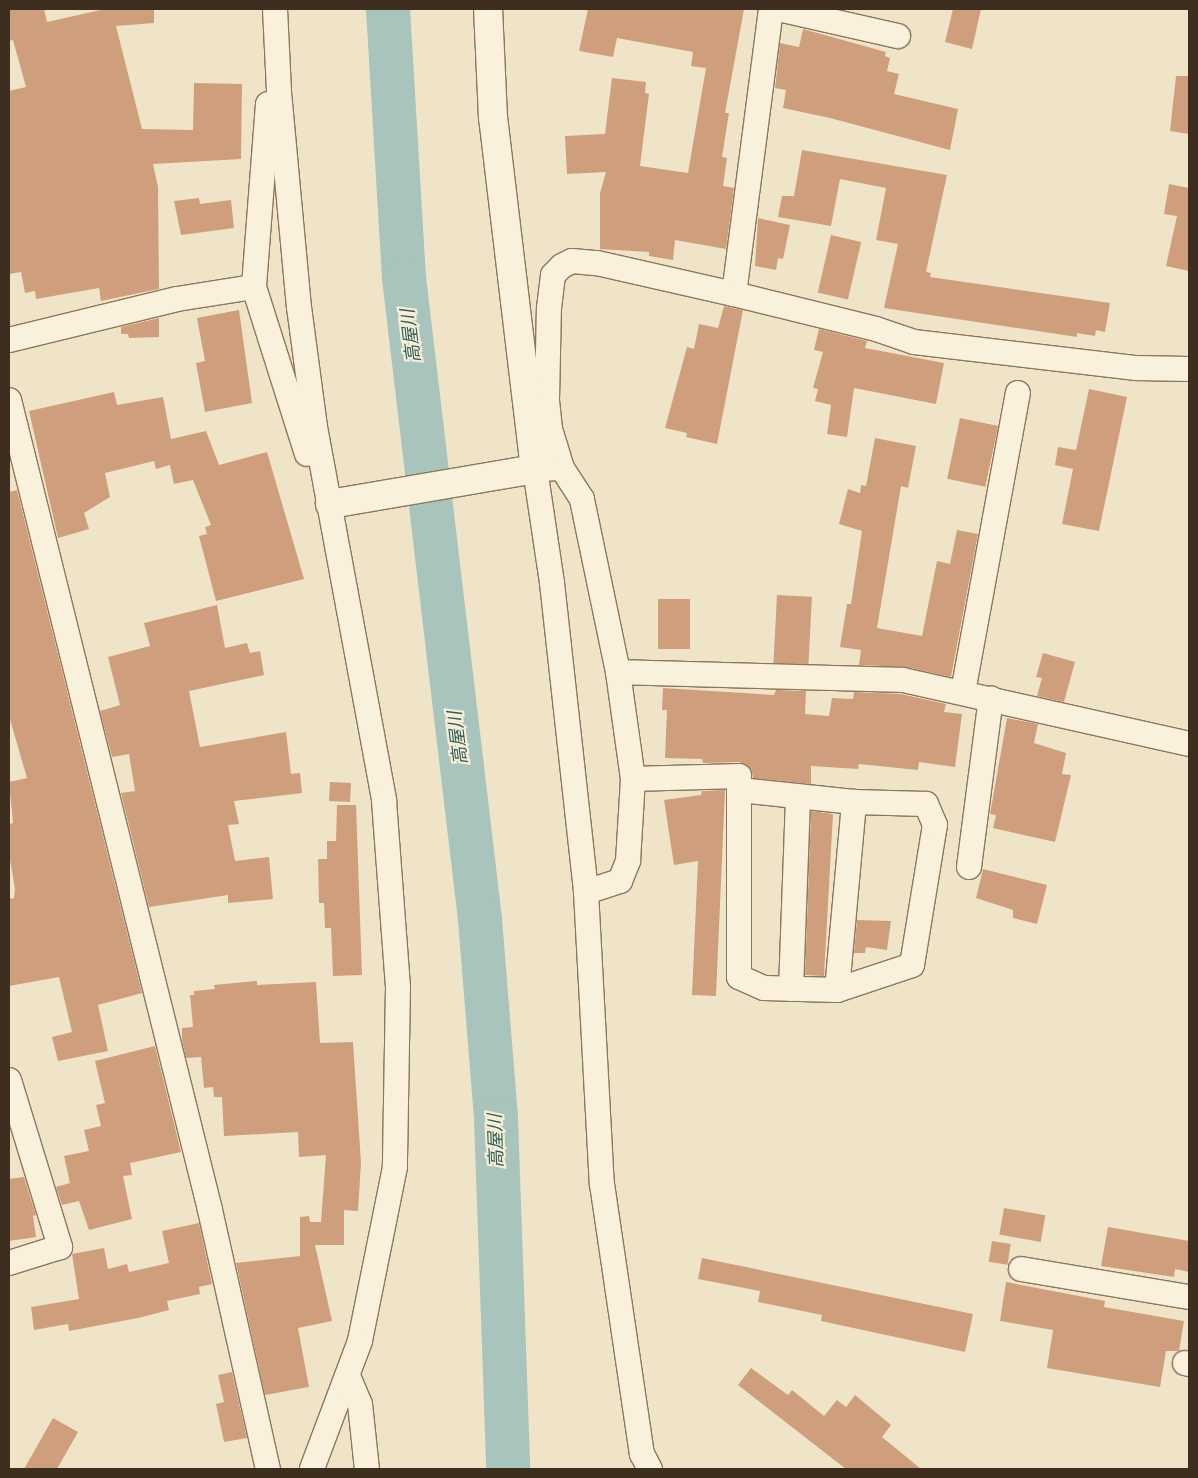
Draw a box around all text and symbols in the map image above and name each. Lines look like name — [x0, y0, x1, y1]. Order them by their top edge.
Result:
water label: 高屋川 — [397, 308, 425, 364]
water label: 高屋川 — [444, 710, 472, 766]
water label: 高屋川 — [484, 1114, 508, 1168]

